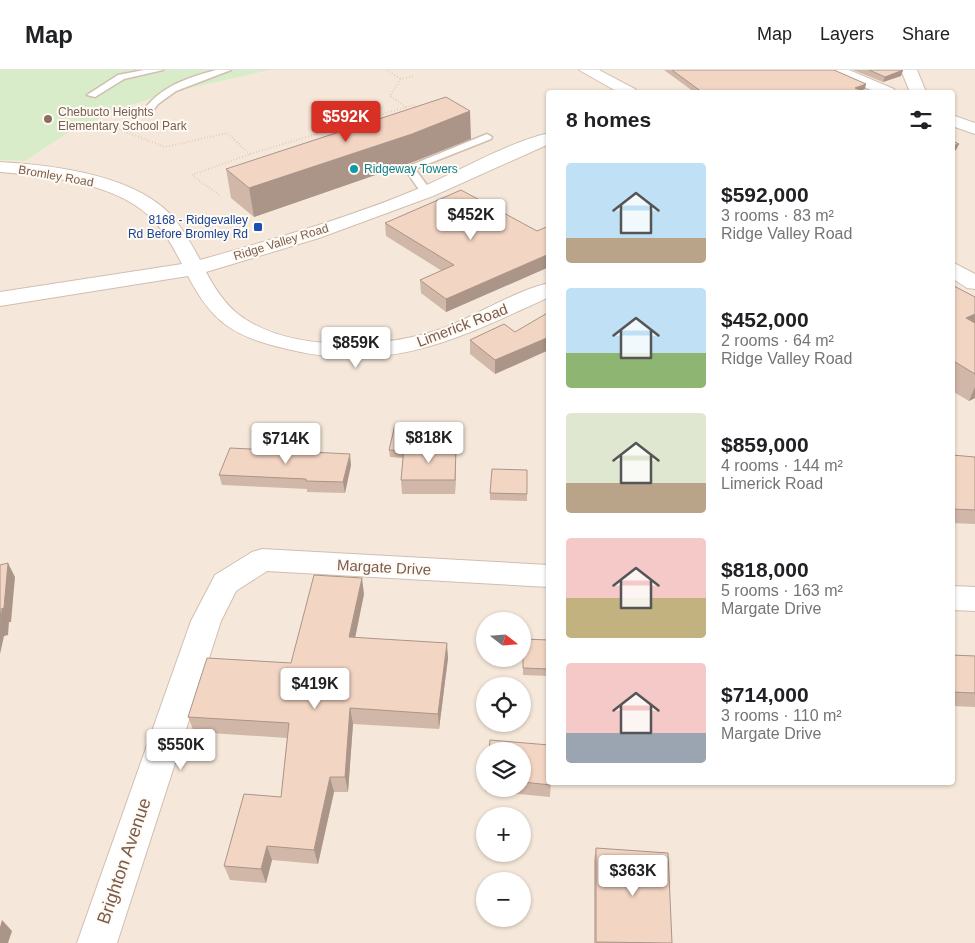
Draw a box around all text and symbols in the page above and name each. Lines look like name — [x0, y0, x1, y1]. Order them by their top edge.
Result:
text: Map — [25, 21, 73, 48]
text: Map — [757, 24, 792, 44]
text: Layers — [820, 24, 874, 44]
text: Share — [902, 24, 950, 44]
pin: $592K — [311, 100, 381, 143]
place label: Chebucto Heights Elementary School Park — [58, 105, 188, 133]
icon: filters — [907, 106, 935, 134]
text: $592K — [322, 108, 370, 125]
text: 8 homes — [566, 108, 651, 131]
marker: Chebucto Heights Elementary School Park — [42, 113, 54, 125]
place label: Ridgeway Towers — [364, 162, 458, 176]
street label: Bromley Road — [17, 163, 95, 189]
marker: Ridgeway Towers — [348, 163, 360, 175]
icon: home — [606, 183, 666, 243]
text: $592,000 — [721, 183, 809, 206]
pin: $452K — [436, 198, 506, 241]
text: $452K — [447, 206, 495, 223]
text: 3 rooms · 83 m² — [721, 207, 834, 224]
place label: 8168 - Ridgevalley Rd Before Bromley Rd — [128, 213, 248, 241]
street label: Ridge Valley Road — [232, 221, 330, 263]
marker: 8168 - Ridgevalley Rd Before Bromley Rd — [252, 221, 264, 233]
text: Ridge Valley Road — [721, 225, 852, 242]
street label: Limerick Road — [414, 300, 510, 350]
icon: home — [606, 308, 666, 368]
text: $452,000 — [721, 308, 809, 331]
pin: $859K — [321, 326, 391, 369]
text: 2 rooms · 64 m² — [721, 332, 834, 349]
text: $859K — [332, 334, 380, 351]
text: Ridge Valley Road — [721, 350, 852, 367]
pin: $714K — [251, 422, 321, 465]
pin: $818K — [394, 422, 464, 464]
text: $818K — [405, 429, 453, 446]
text: $714K — [262, 430, 310, 447]
icon: home — [606, 433, 666, 493]
text: $859,000 — [721, 433, 809, 456]
text: 4 rooms · 144 m² — [721, 457, 843, 474]
text: Limerick Road — [721, 475, 823, 492]
street label: Margate Drive — [337, 556, 431, 578]
icon: home — [606, 558, 666, 618]
text: $818,000 — [721, 558, 809, 581]
text: 5 rooms · 163 m² — [721, 582, 843, 599]
text: Margate Drive — [721, 600, 821, 617]
north arrow — [476, 612, 531, 668]
map controls — [476, 612, 531, 927]
pin: $419K — [280, 668, 350, 710]
text: $419K — [291, 675, 339, 692]
button: locate — [476, 677, 531, 732]
icon: home — [606, 683, 666, 743]
text: $714,000 — [721, 683, 809, 706]
text: 3 rooms · 110 m² — [721, 707, 842, 724]
text: Margate Drive — [721, 725, 821, 742]
pin: $550K — [146, 728, 216, 771]
text: $550K — [157, 736, 205, 753]
button: layers — [476, 742, 531, 797]
street label: Brighton Avenue — [93, 795, 155, 927]
button: + — [476, 807, 531, 862]
pin: $363K — [598, 854, 668, 897]
text: $363K — [609, 862, 657, 879]
button: − — [476, 872, 531, 927]

